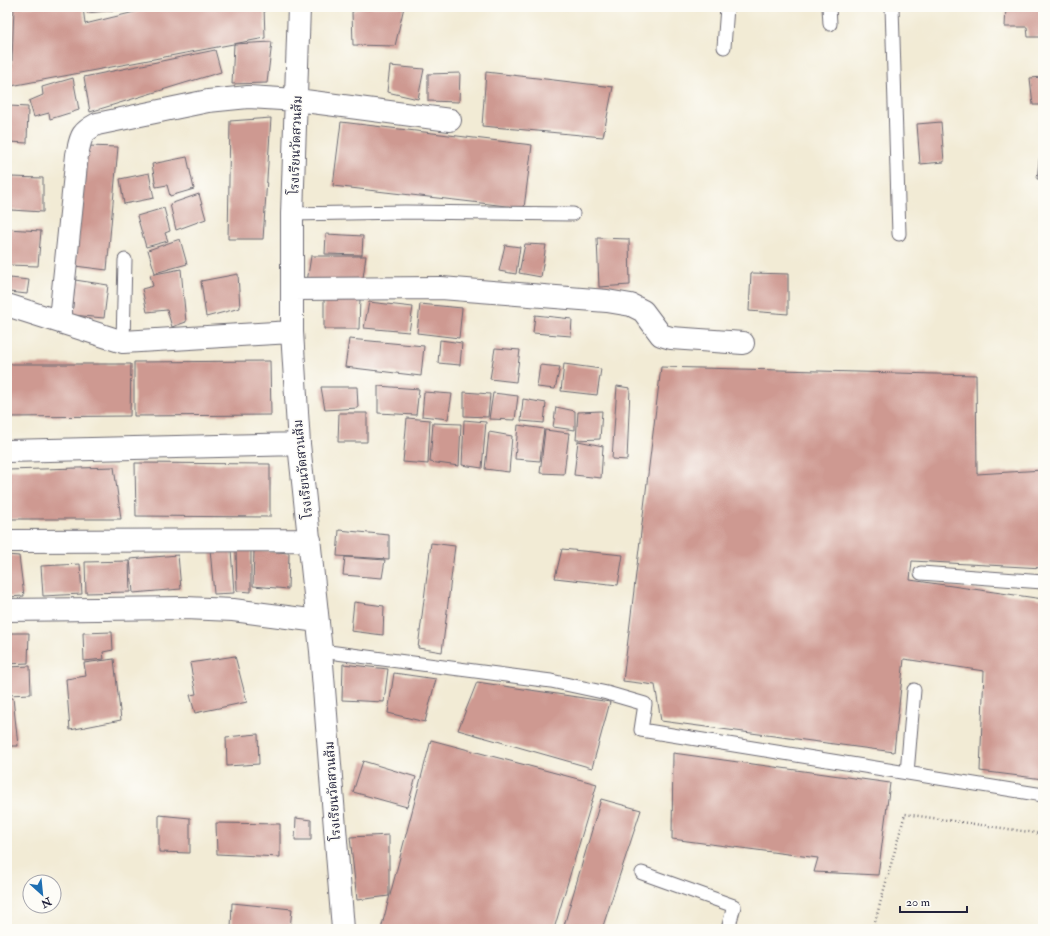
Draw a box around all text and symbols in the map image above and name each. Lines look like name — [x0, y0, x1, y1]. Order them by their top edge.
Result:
street label: โรงเรียนวัดสวนส้ม — [285, 95, 306, 196]
street label: โรงเรียนวัดสวนส้ม — [289, 419, 316, 520]
street label: โรงเรียนวัดสวนส้ม — [321, 741, 345, 842]
north arrow — [22, 874, 62, 914]
scale bar — [900, 888, 967, 914]
text: N — [38, 894, 55, 911]
text: 20 m — [906, 895, 931, 910]

